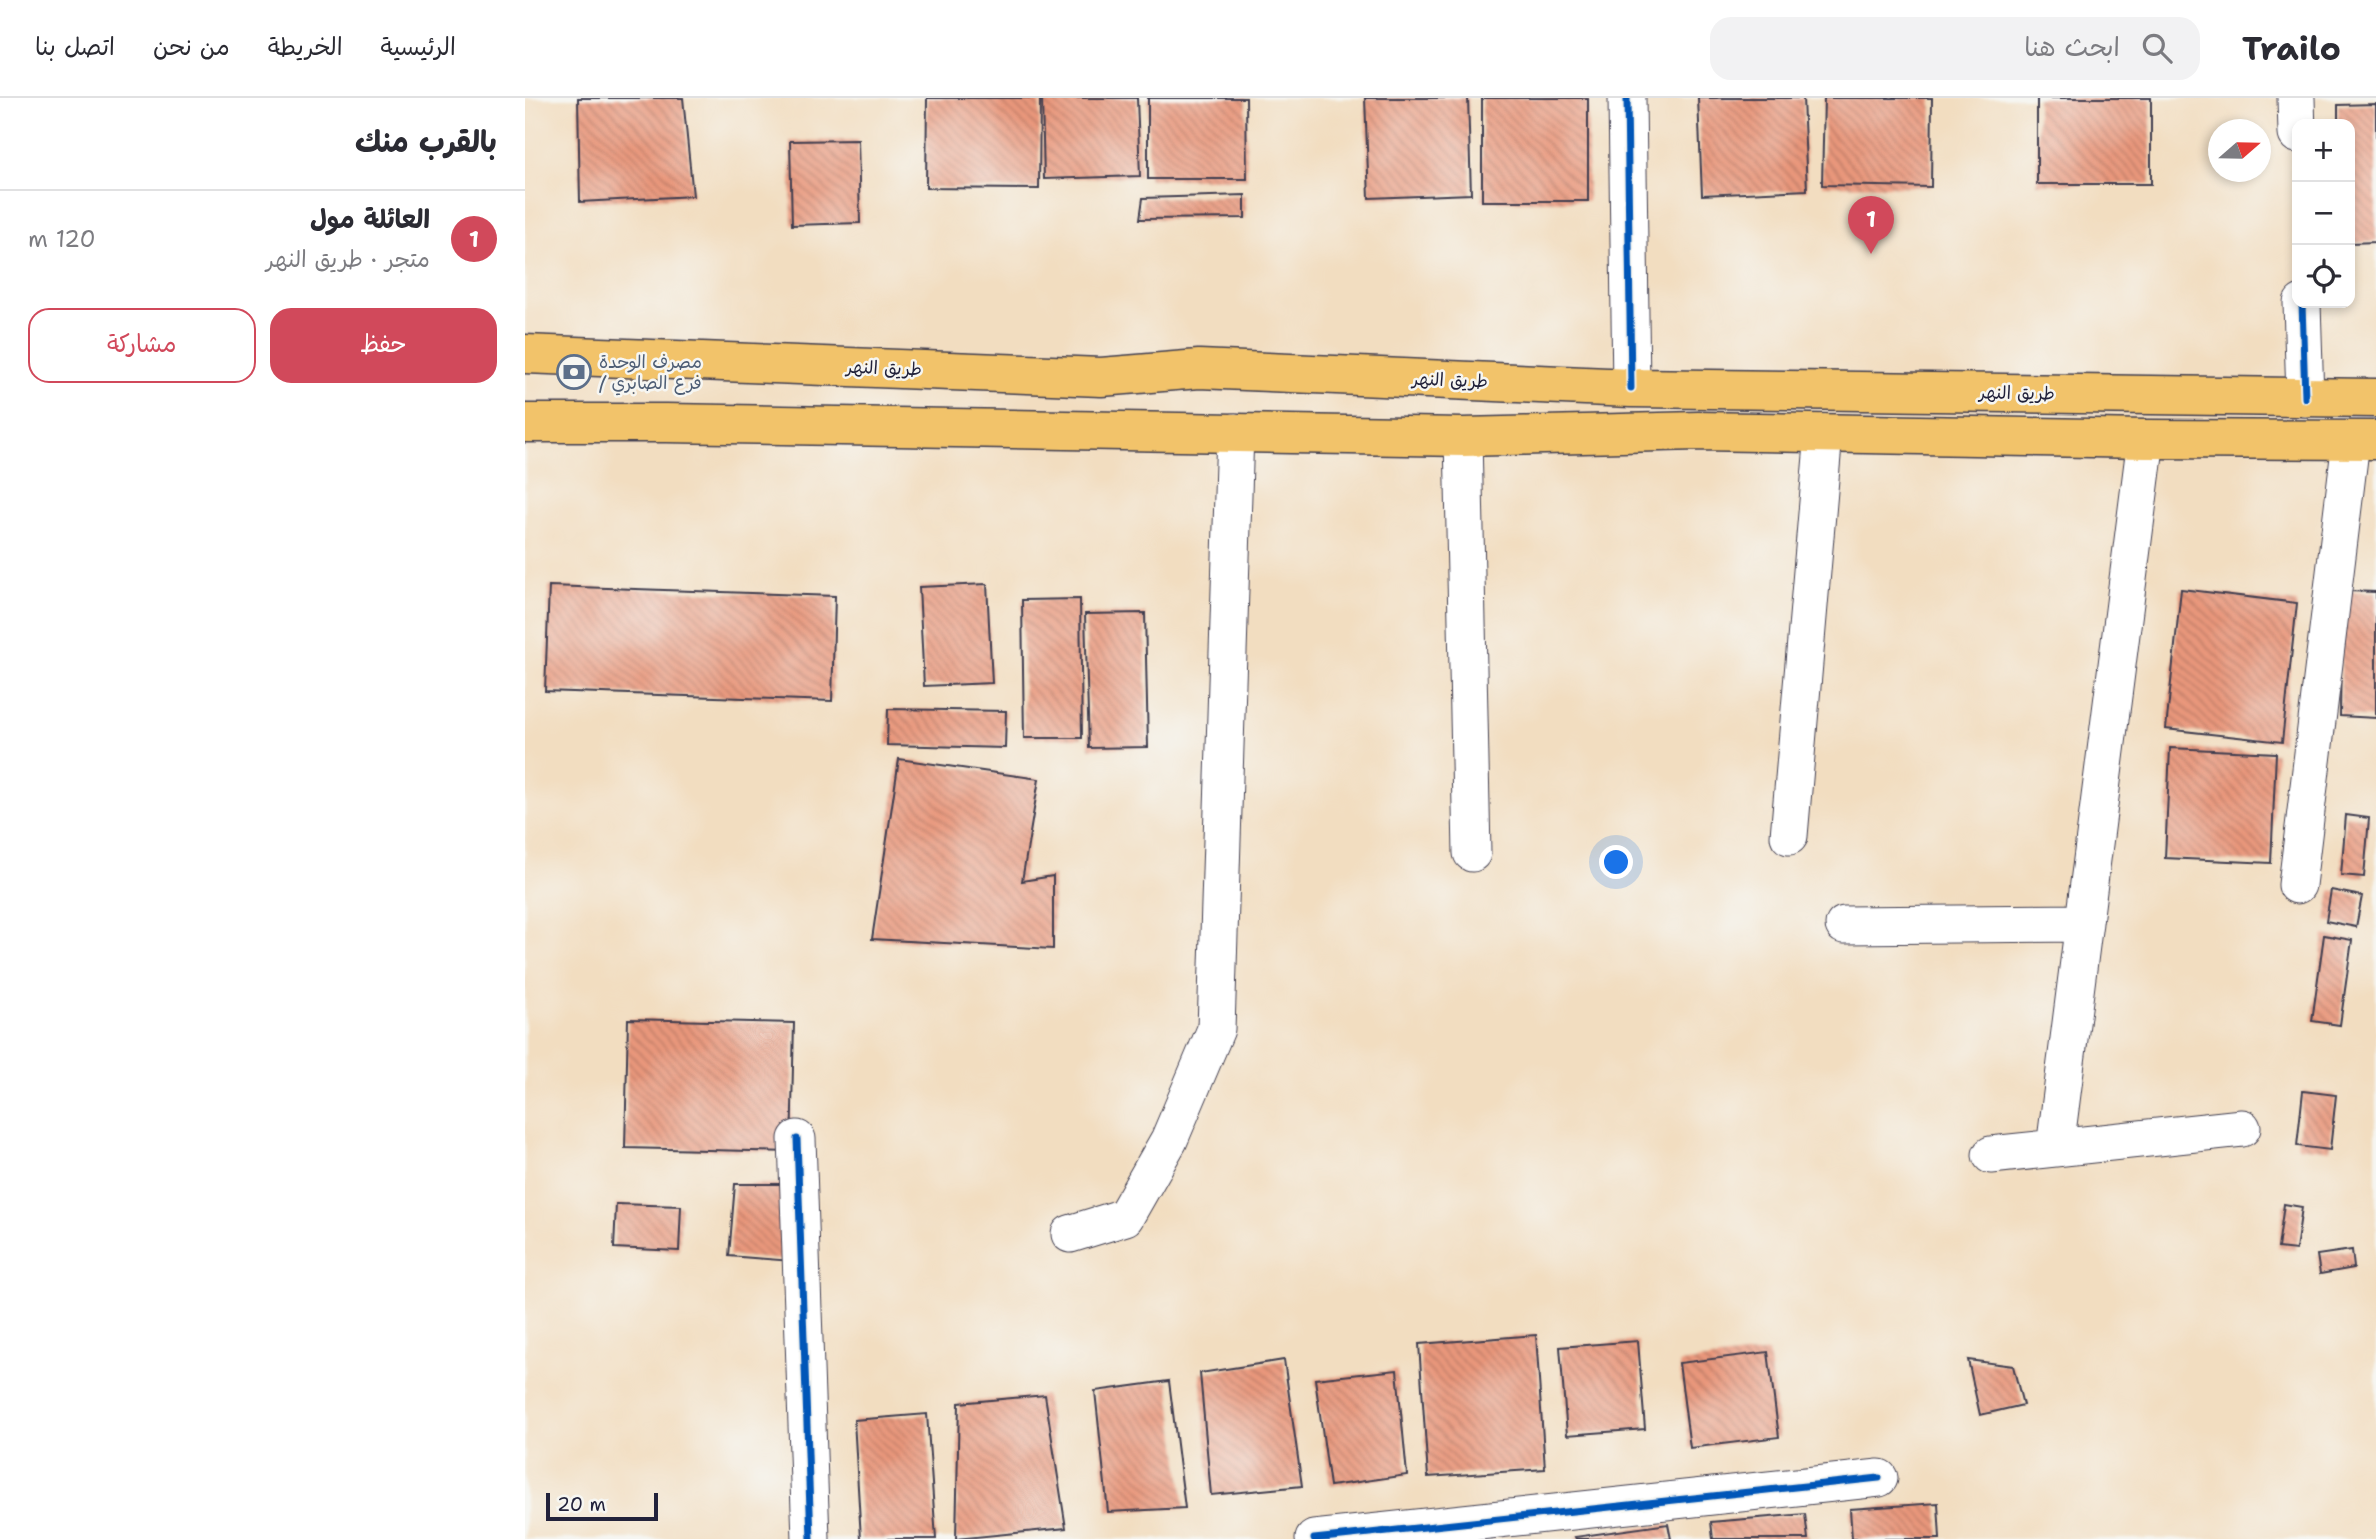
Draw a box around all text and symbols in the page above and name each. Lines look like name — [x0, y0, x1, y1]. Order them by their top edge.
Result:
search box — [1710, 17, 2200, 80]
text: Trailo — [2242, 26, 2341, 71]
text: ابحث هنا — [2024, 29, 2120, 64]
icon: search — [2138, 29, 2176, 67]
text: اتصل بنا — [35, 31, 115, 63]
text: من نحن — [153, 31, 230, 63]
text: الخريطة — [268, 31, 343, 63]
text: الرئيسية — [381, 31, 456, 63]
north arrow — [2208, 119, 2271, 182]
map controls — [2292, 119, 2355, 308]
button: + — [2292, 119, 2355, 182]
text: بالقرب منك — [355, 121, 497, 162]
button: − — [2292, 182, 2355, 245]
pin: 1 — [1848, 196, 1894, 254]
text: العائلة مول — [310, 201, 430, 236]
text: 120 m — [28, 224, 96, 254]
text: 1 — [469, 224, 479, 254]
text: متجر · طريق النهر — [266, 244, 430, 274]
button: locate — [2292, 245, 2355, 308]
button: مشاركة — [28, 308, 256, 383]
button: حفظ — [270, 308, 497, 383]
place label: مصرف الوحدة / فرع الصابري — [599, 350, 702, 396]
bank icon: مصرف الوحدة / فرع الصابري — [555, 353, 593, 391]
street label: طريق النهر — [844, 355, 922, 381]
street label: طريق النهر — [1410, 367, 1488, 393]
street label: طريق النهر — [1977, 380, 2055, 406]
your location — [1599, 845, 1633, 879]
scale bar — [546, 1490, 658, 1522]
text: 20 m — [557, 1492, 606, 1517]

